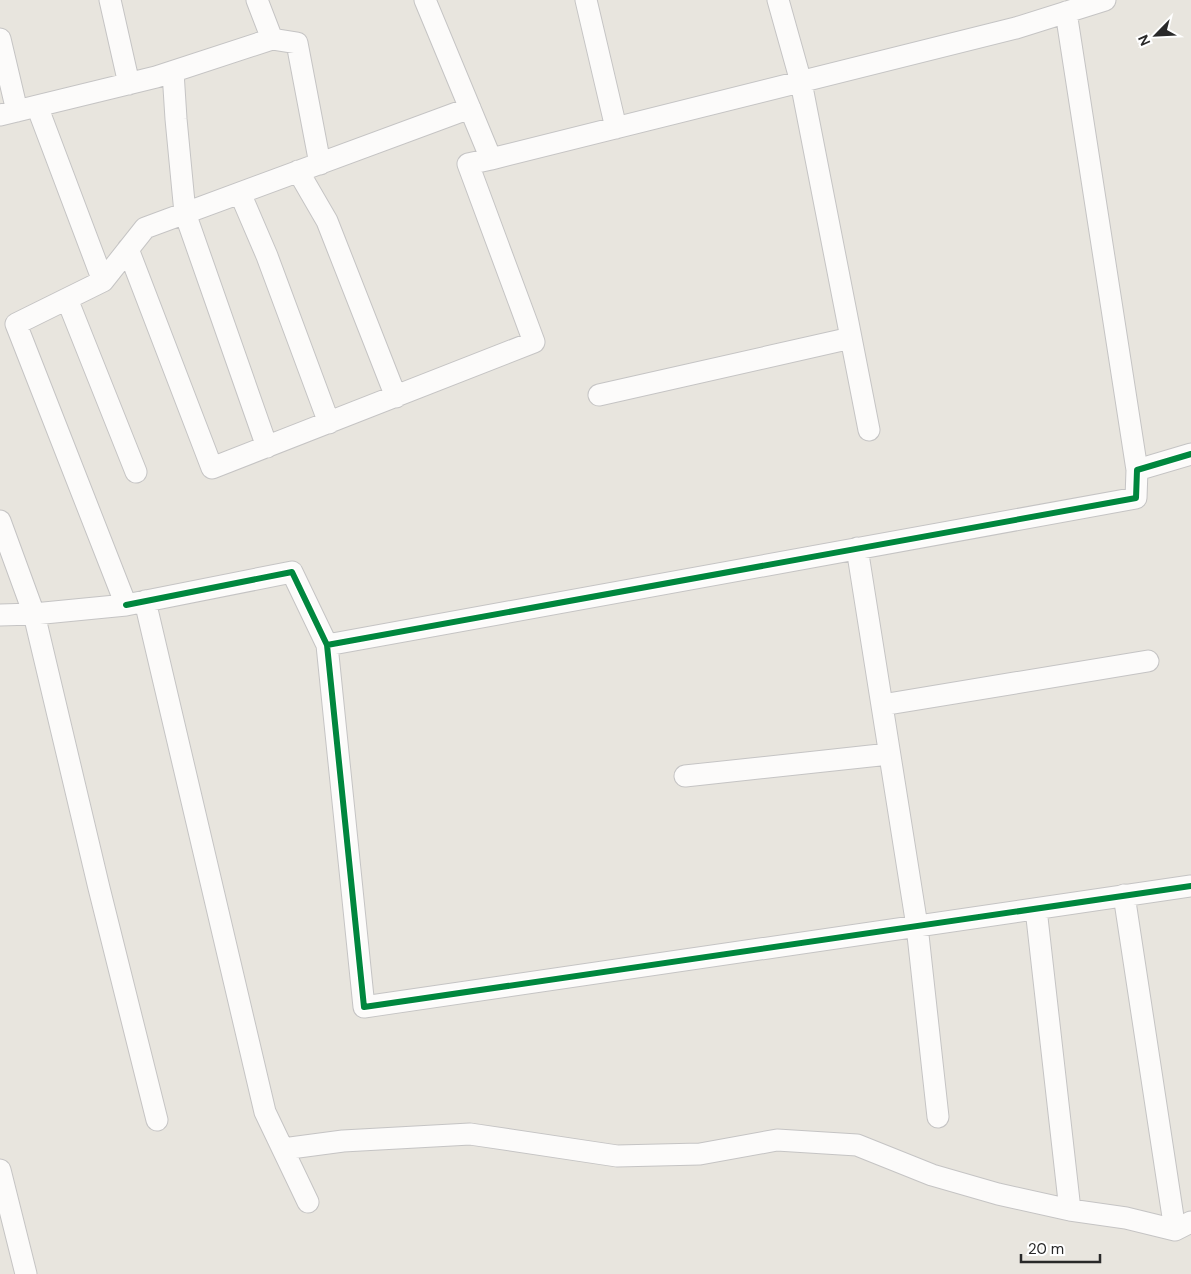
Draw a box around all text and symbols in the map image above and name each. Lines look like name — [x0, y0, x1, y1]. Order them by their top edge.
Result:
north arrow — [1131, 10, 1181, 60]
text: N — [1134, 32, 1154, 49]
scale bar — [1021, 1232, 1100, 1264]
text: 20 m — [1028, 1239, 1064, 1259]

